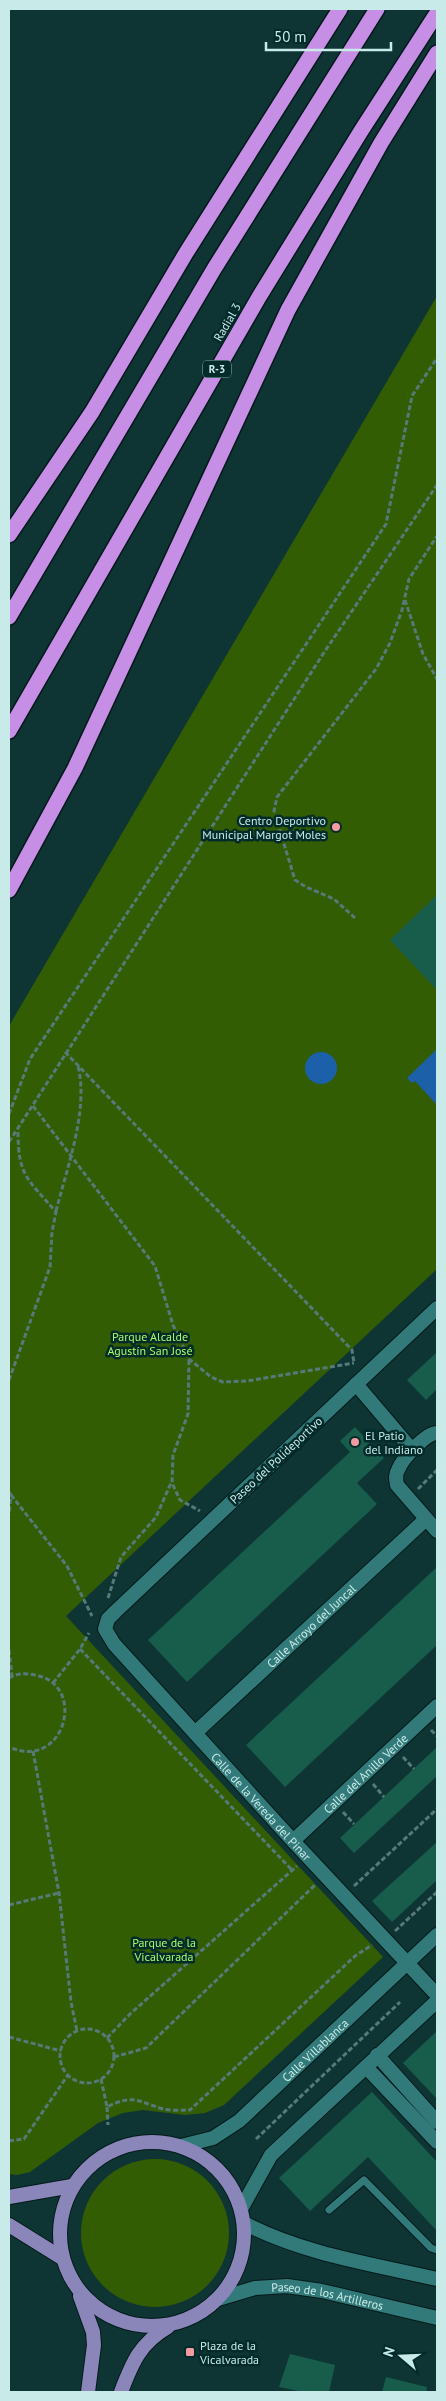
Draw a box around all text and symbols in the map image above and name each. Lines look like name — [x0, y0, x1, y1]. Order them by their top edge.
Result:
scale bar — [266, 20, 391, 52]
text: 50 m — [274, 27, 307, 46]
street label: Radial 3 — [210, 300, 244, 344]
road number: R-3 — [203, 360, 231, 378]
place label: Centro Deportivo Municipal Margot Moles — [202, 813, 326, 842]
marker: Centro Deportivo Municipal Margot Moles — [330, 821, 342, 833]
park label: Parque Alcalde Agustín San José — [107, 1329, 193, 1358]
street label: Paseo del Polideportivo — [227, 1413, 325, 1507]
place label: El Patio del Indiano — [365, 1428, 423, 1457]
marker: El Patio del Indiano — [349, 1436, 361, 1448]
street label: Calle Arroyo del Juncal — [263, 1580, 359, 1671]
street label: Calle del Anillo Verde — [320, 1730, 410, 1816]
street label: Calle de la Vereda del Pinar — [209, 1749, 315, 1863]
park label: Parque de la Vicalvarada — [132, 1935, 196, 1964]
street label: Calle Villablanca — [278, 2015, 351, 2085]
street label: Paseo de los Artilleros — [271, 2278, 385, 2313]
north arrow — [376, 2331, 426, 2381]
place label: Plaza de la Vicalvarada — [199, 2338, 259, 2367]
text: N — [379, 2344, 399, 2359]
marker: Plaza de la Vicalvarada — [184, 2346, 196, 2358]

